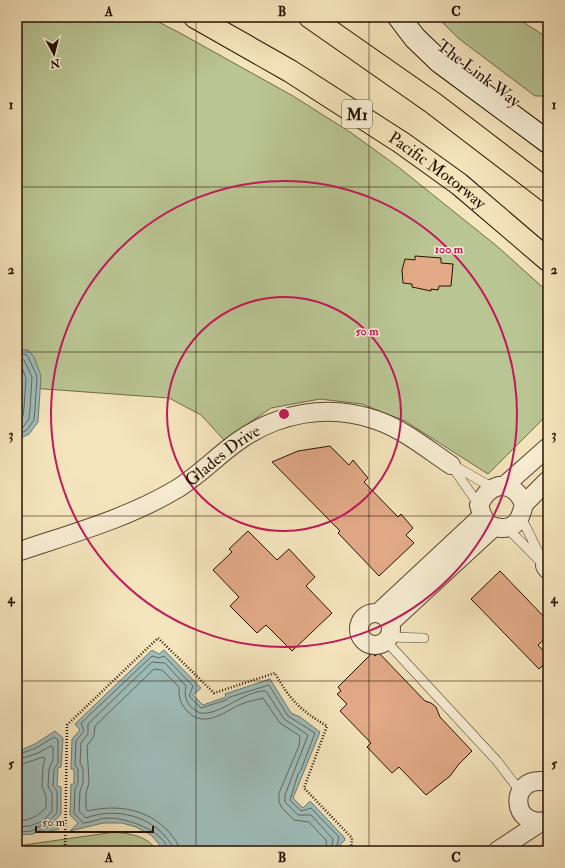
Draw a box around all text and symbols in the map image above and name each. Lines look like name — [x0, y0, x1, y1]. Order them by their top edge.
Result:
text: A — [104, 4, 114, 20]
text: B — [278, 4, 286, 20]
text: C — [451, 4, 461, 20]
north arrow — [34, 34, 74, 74]
street label: The Link Way — [432, 35, 525, 113]
text: N — [48, 56, 62, 71]
text: 1 — [9, 97, 14, 113]
text: 1 — [552, 97, 557, 113]
road number: M1 — [342, 100, 372, 128]
street label: Pacific Motorway — [384, 127, 491, 215]
text: 100 m — [435, 242, 464, 257]
text: 2 — [8, 262, 15, 278]
text: 2 — [551, 262, 558, 278]
text: 50 m — [355, 324, 379, 339]
centre of rings — [277, 407, 291, 421]
street label: Glades Drive — [181, 420, 264, 491]
text: 3 — [9, 427, 14, 443]
text: 3 — [552, 427, 557, 443]
text: 4 — [6, 591, 15, 607]
text: 4 — [549, 591, 558, 607]
text: 5 — [8, 756, 14, 772]
text: 5 — [551, 756, 557, 772]
scale bar — [36, 808, 153, 834]
text: 50 m — [42, 815, 66, 830]
text: A — [104, 850, 114, 866]
text: B — [278, 850, 286, 866]
text: C — [451, 850, 461, 866]

